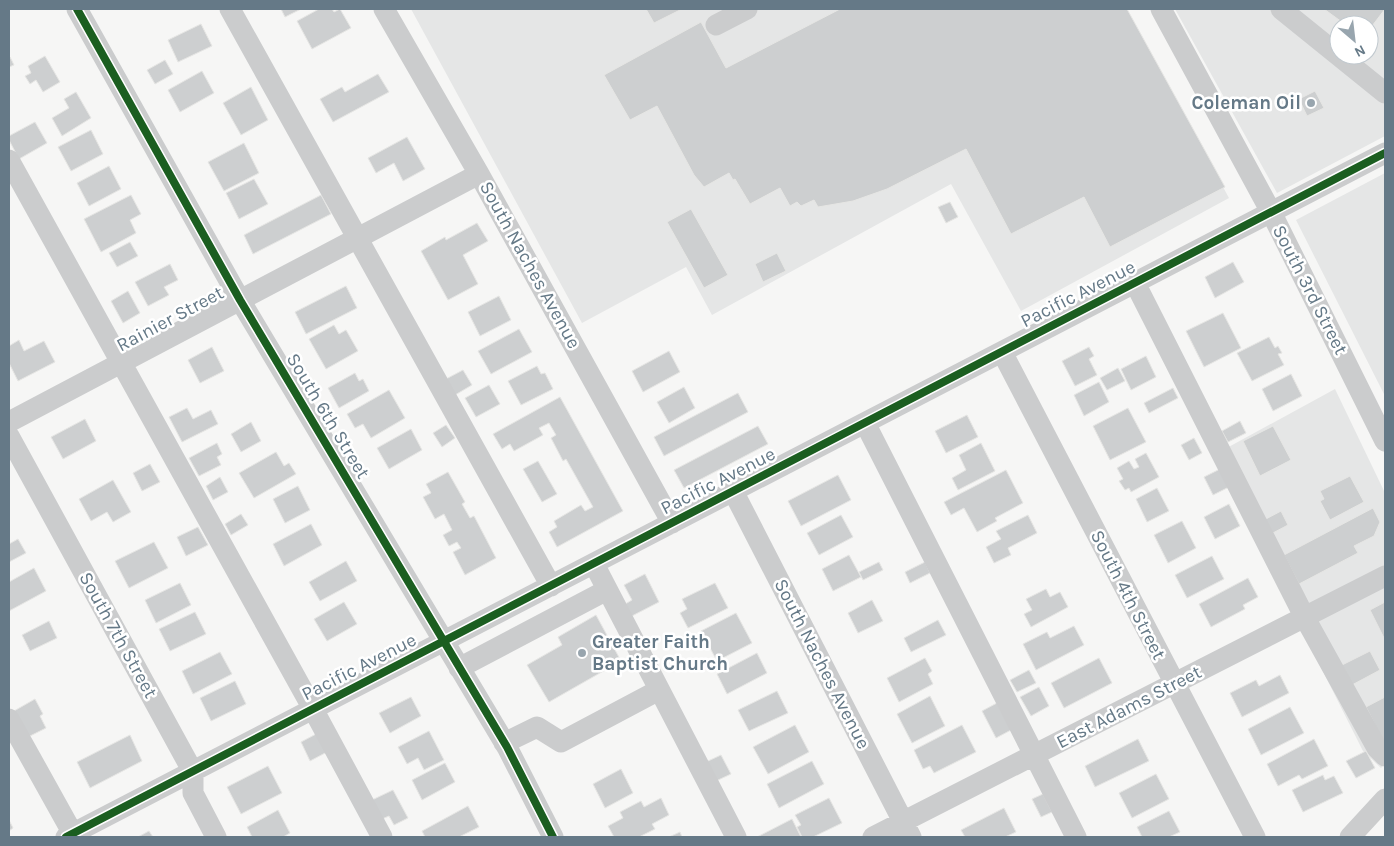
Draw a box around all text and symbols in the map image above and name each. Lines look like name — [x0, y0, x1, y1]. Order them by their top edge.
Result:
north arrow — [1329, 15, 1379, 65]
text: N — [1351, 41, 1368, 61]
place label: Coleman Oil — [1192, 92, 1301, 114]
marker: Coleman Oil — [1305, 97, 1317, 109]
street label: South Naches Avenue — [475, 177, 585, 353]
street label: South 3rd Street — [1268, 222, 1352, 358]
street label: Pacific Avenue — [1017, 256, 1139, 332]
street label: Rainier Street — [113, 282, 227, 356]
street label: South 6th Street — [282, 349, 374, 483]
street label: Pacific Avenue — [657, 443, 779, 519]
street label: South 4th Street — [1086, 527, 1170, 663]
street label: South 7th Street — [74, 568, 162, 702]
street label: South Naches Avenue — [770, 575, 874, 753]
street label: Pacific Avenue — [298, 629, 420, 705]
place label: Greater Faith Baptist Church — [592, 631, 728, 675]
marker: Greater Faith Baptist Church — [576, 647, 588, 659]
street label: East Adams Street — [1053, 661, 1205, 753]

